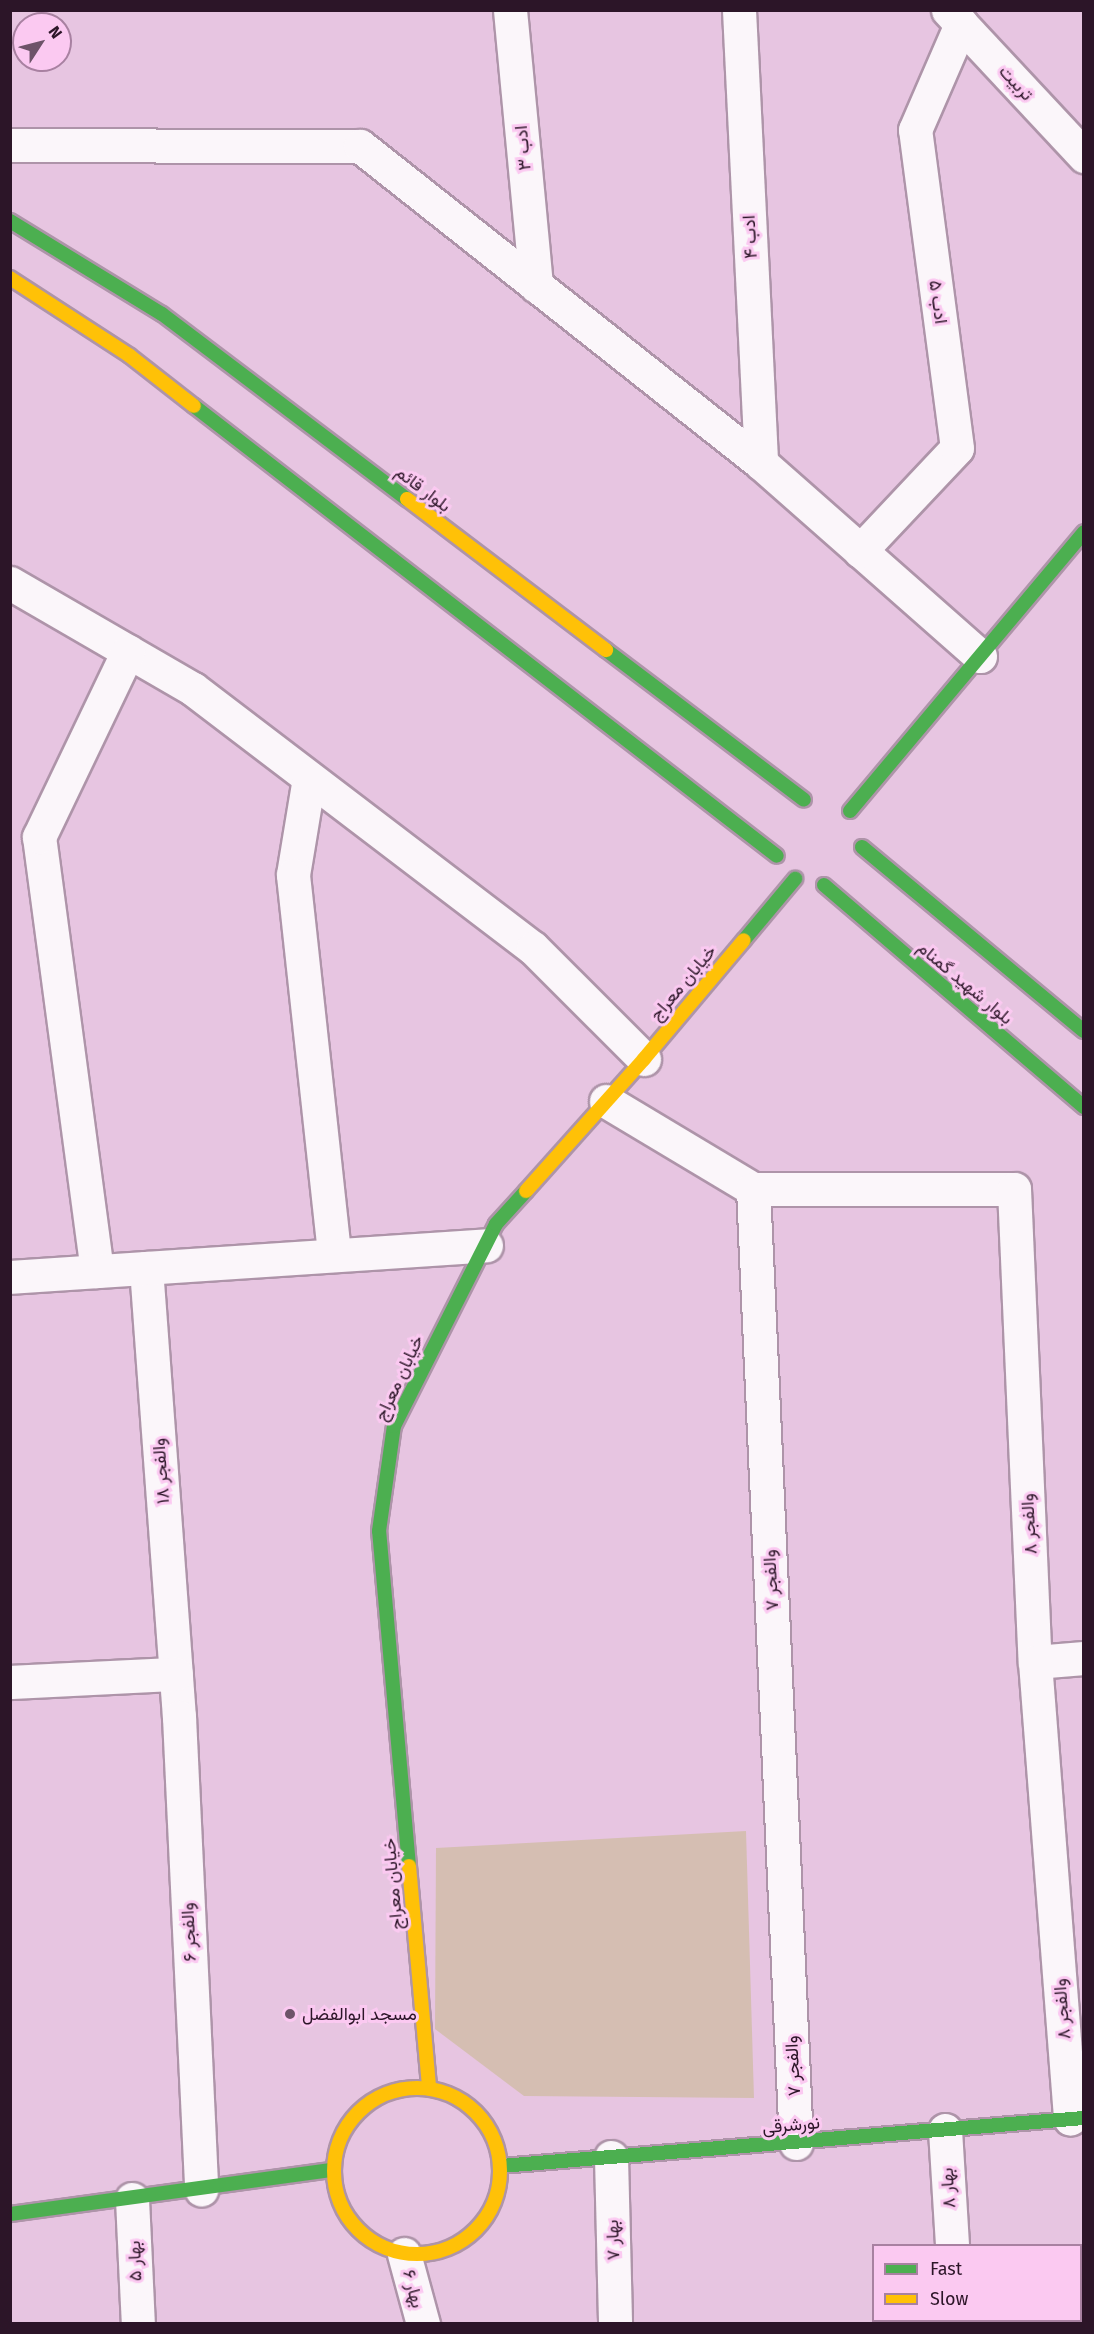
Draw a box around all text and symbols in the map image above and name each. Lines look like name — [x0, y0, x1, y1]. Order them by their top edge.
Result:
north arrow — [12, 12, 72, 72]
text: N — [45, 22, 66, 42]
street label: تربیت — [994, 61, 1038, 105]
street label: ادب ۳ — [510, 125, 536, 171]
street label: ادب ۴ — [738, 215, 762, 259]
street label: ادب ۵ — [924, 279, 952, 325]
street label: بلوار قائم — [391, 461, 455, 517]
street label: بلوار شهید گمنام — [913, 937, 1017, 1029]
street label: خیابان معراج — [645, 941, 721, 1025]
street label: خیابان معراج — [370, 1332, 428, 1424]
street label: والفجر ۱۸ — [148, 1437, 174, 1505]
street label: والفجر ۸ — [1017, 1493, 1041, 1555]
street label: والفجر ۷ — [759, 1549, 783, 1611]
street label: خیابان معراج — [378, 1837, 408, 1931]
street label: والفجر ۶ — [177, 1902, 201, 1962]
street label: والفجر ۸ — [1049, 1978, 1075, 2040]
place label: مسجد ابوالفضل — [302, 2003, 417, 2025]
marker: مسجد ابوالفضل — [283, 2007, 297, 2021]
street label: والفجر ۷ — [781, 2035, 805, 2097]
street label: نورشرقی — [761, 2112, 821, 2138]
street label: بهار ۸ — [936, 2167, 960, 2209]
street label: بهار ۷ — [601, 2219, 625, 2261]
street label: بهار ۵ — [123, 2240, 147, 2282]
legend — [872, 2244, 1082, 2322]
text: Fast — [930, 2258, 962, 2280]
street label: بهار ۶ — [398, 2268, 428, 2310]
text: Slow — [930, 2288, 968, 2310]

